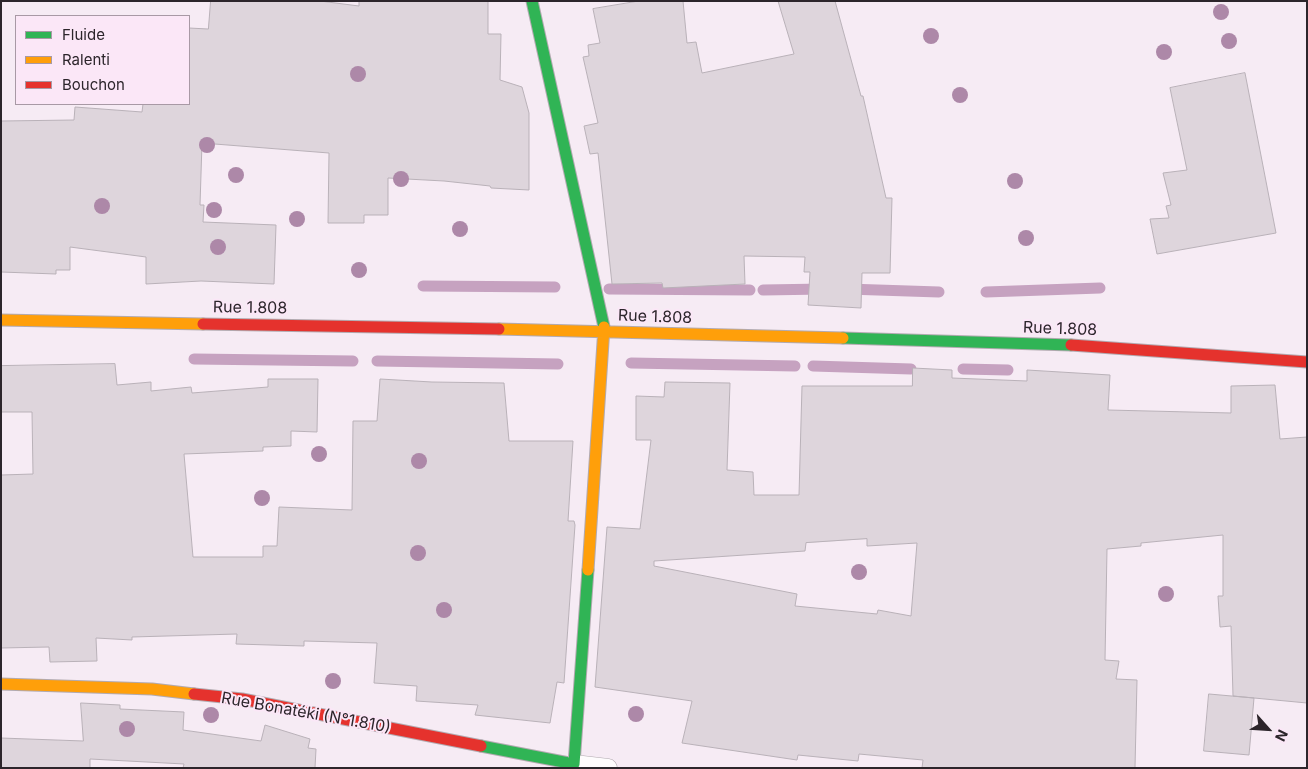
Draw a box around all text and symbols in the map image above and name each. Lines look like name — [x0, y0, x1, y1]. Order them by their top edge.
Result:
legend — [15, 15, 190, 105]
text: Fluide — [62, 25, 105, 44]
text: Ralenti — [62, 50, 110, 69]
text: Bouchon — [62, 75, 125, 94]
street label: Rue 1.808 — [213, 298, 287, 318]
street label: Rue 1.808 — [618, 306, 692, 328]
street label: Rue 1.808 — [1023, 318, 1097, 340]
street label: Rue Bonatéki (N°1.810) — [220, 689, 392, 737]
north arrow — [1243, 704, 1293, 754]
text: N — [1272, 727, 1292, 744]

